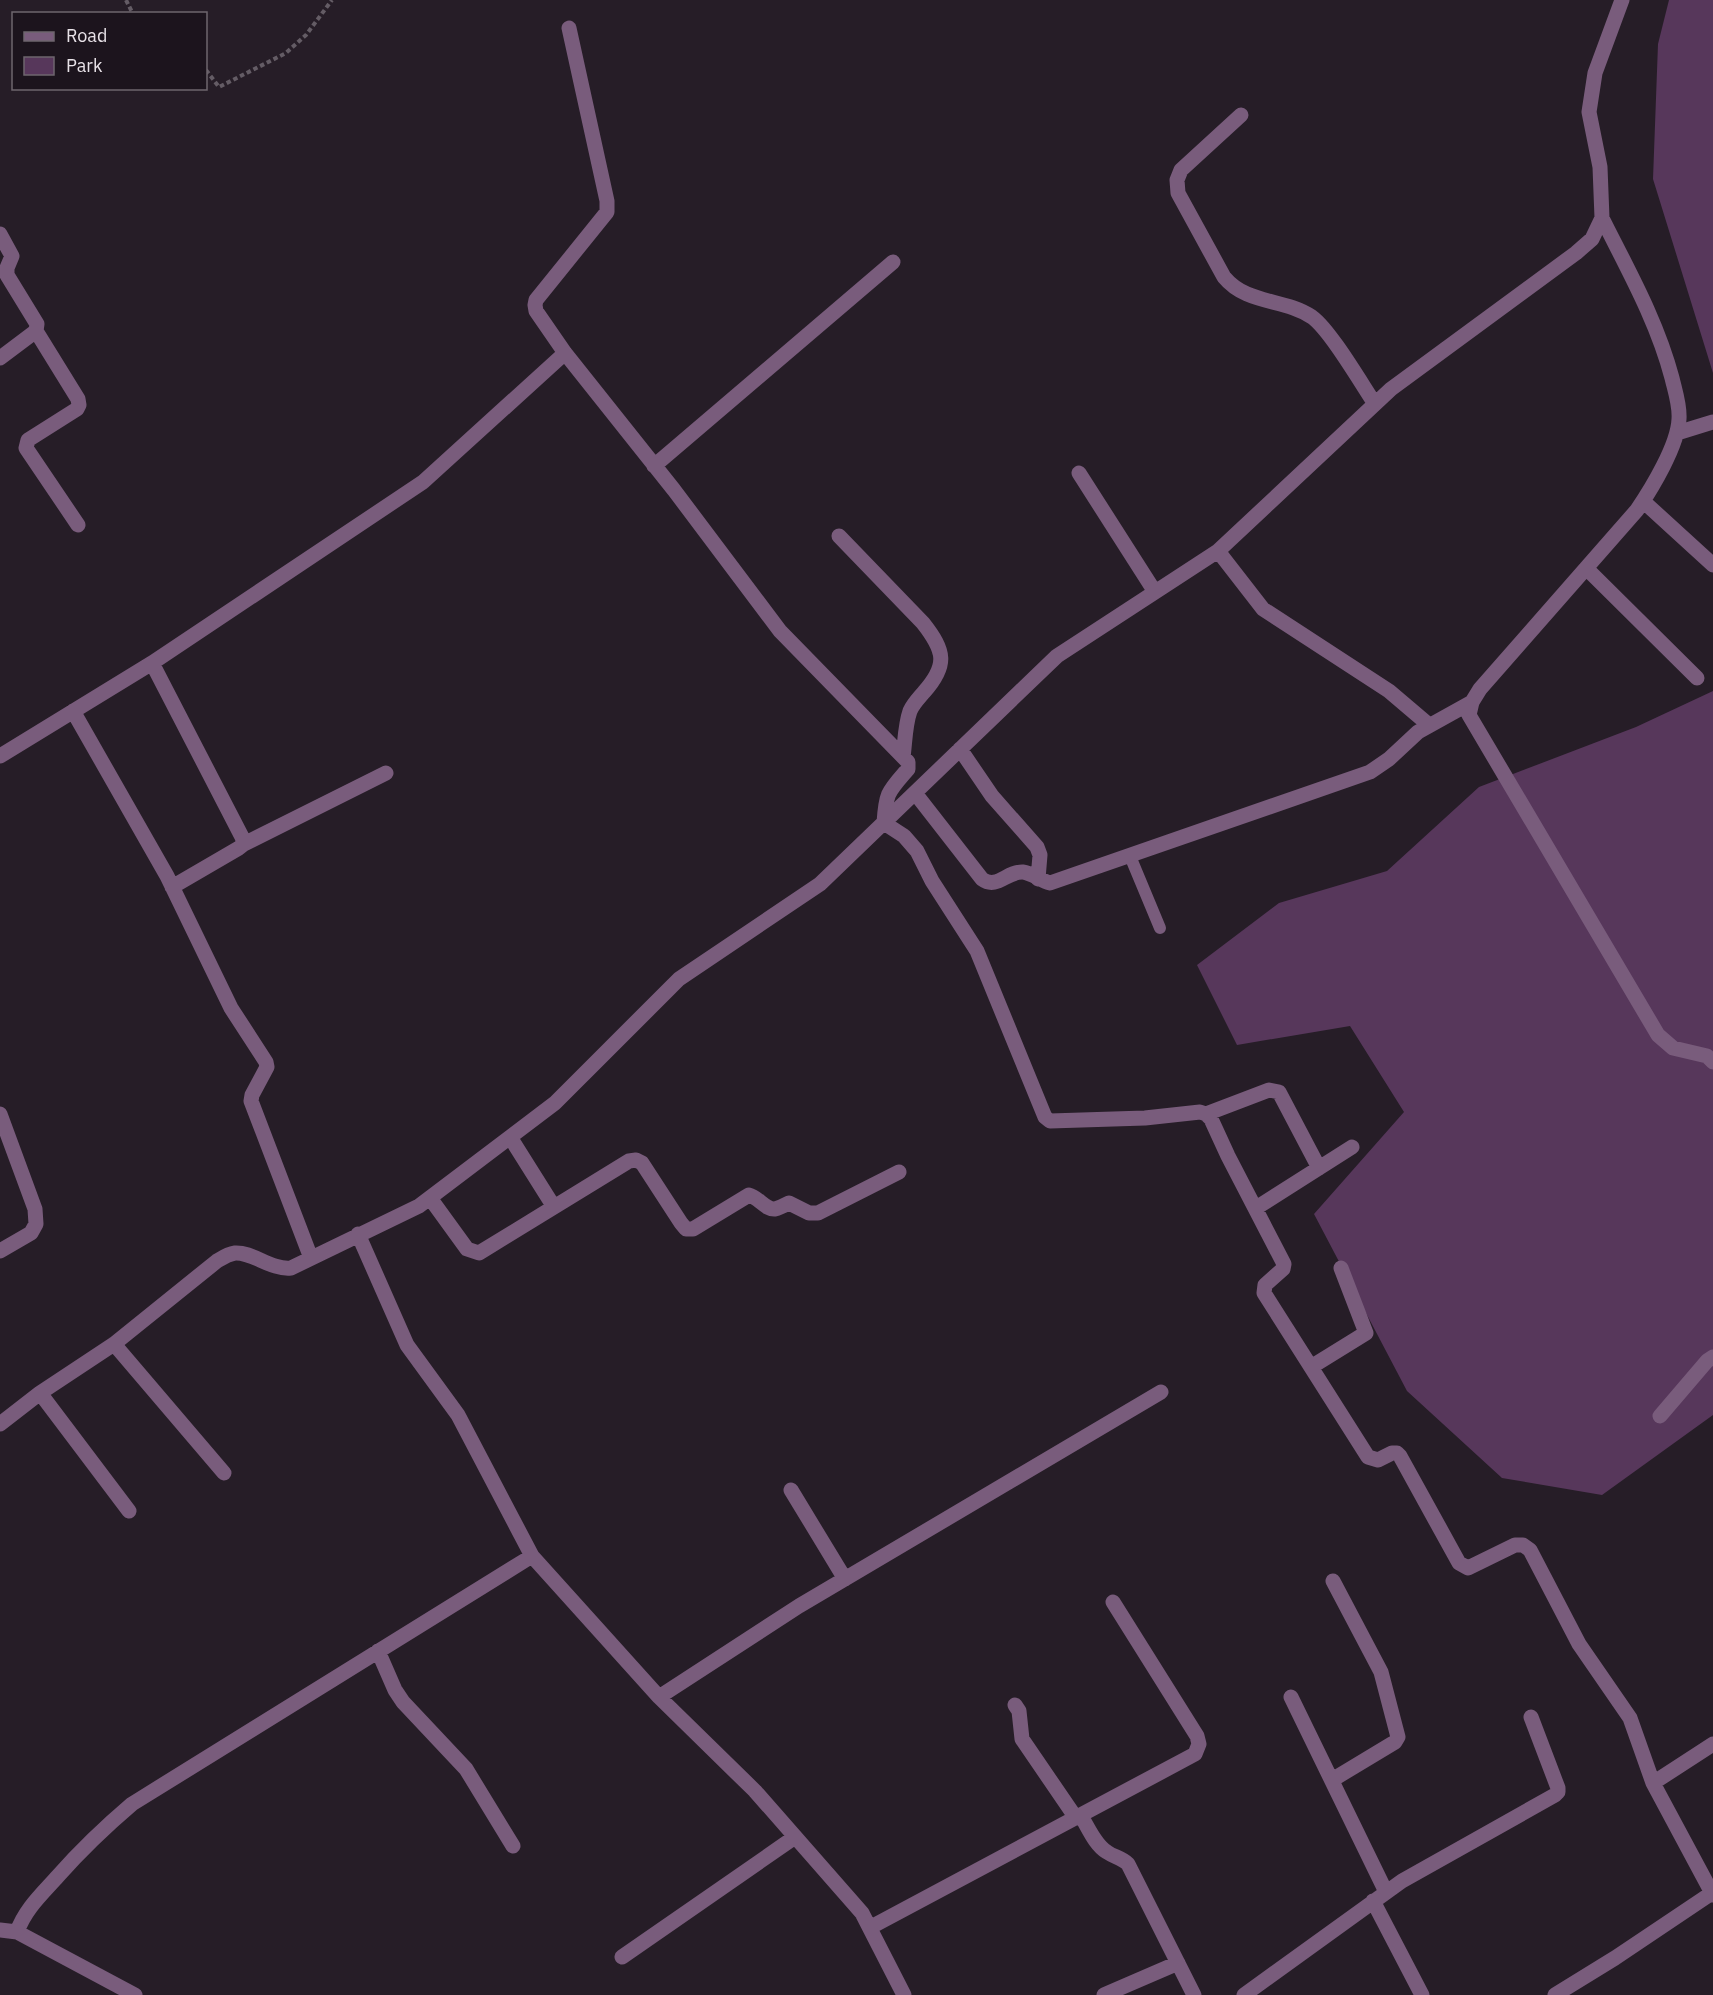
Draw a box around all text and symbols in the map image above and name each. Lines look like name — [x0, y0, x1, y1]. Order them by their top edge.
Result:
legend — [12, 12, 207, 90]
text: Road — [66, 24, 107, 47]
text: Park — [66, 54, 103, 77]

